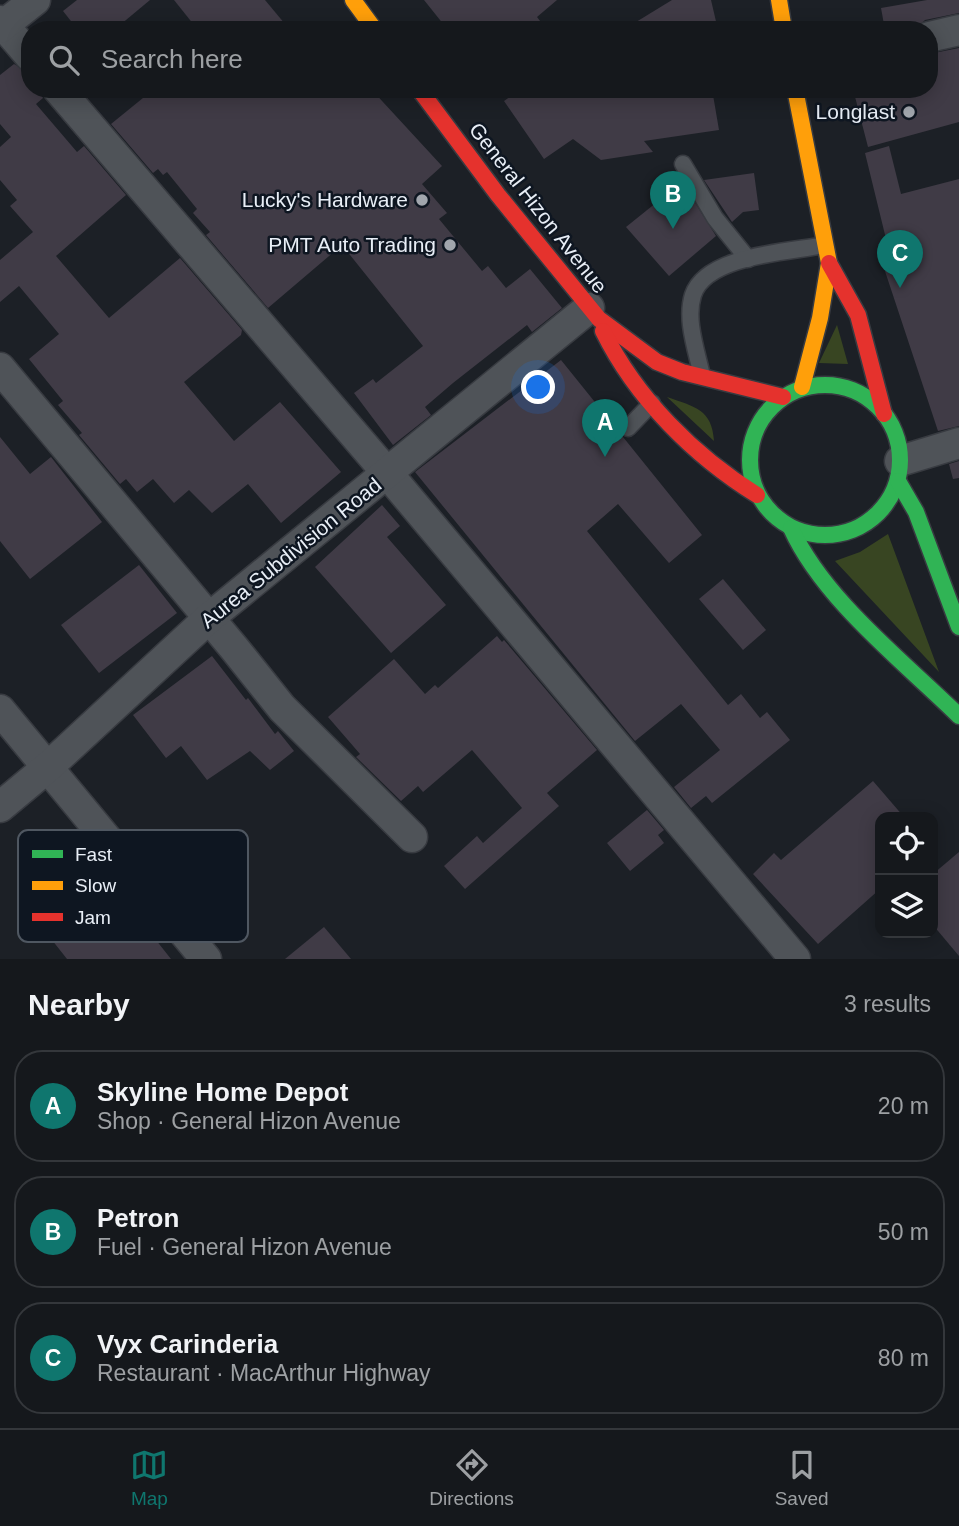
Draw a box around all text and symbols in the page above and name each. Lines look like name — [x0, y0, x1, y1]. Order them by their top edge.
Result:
search box — [21, 21, 938, 98]
icon: search — [45, 41, 83, 79]
text: Search here — [101, 44, 243, 74]
place label: Longlast — [816, 100, 895, 123]
marker: Longlast — [901, 104, 917, 120]
street label: General Hizon Avenue — [465, 118, 612, 297]
pin: B — [650, 171, 696, 229]
place label: Lucky's Hardware — [242, 188, 408, 211]
marker: Lucky's Hardware — [414, 192, 430, 208]
pin: C — [877, 230, 923, 288]
place label: PMT Auto Trading — [268, 233, 436, 256]
marker: PMT Auto Trading — [442, 237, 458, 253]
your location — [521, 370, 555, 404]
pin: A — [582, 399, 628, 457]
street label: Aurea Subdivision Road — [196, 473, 385, 632]
map controls — [875, 812, 938, 938]
button: locate — [875, 812, 938, 875]
legend — [18, 830, 248, 942]
text: Fast — [75, 844, 113, 865]
text: Slow — [75, 875, 116, 896]
button: layers — [875, 875, 938, 938]
text: Jam — [75, 907, 111, 928]
text: Nearby — [28, 988, 130, 1021]
text: 3 results — [844, 991, 931, 1017]
text: Skyline Home Depot — [97, 1077, 348, 1107]
text: A — [45, 1093, 61, 1119]
text: 20 m — [878, 1093, 929, 1119]
text: Shop · General Hizon Avenue — [97, 1108, 401, 1134]
text: Petron — [97, 1203, 179, 1233]
text: B — [45, 1219, 61, 1245]
text: 50 m — [878, 1219, 929, 1245]
text: Fuel · General Hizon Avenue — [97, 1234, 392, 1260]
text: Vyx Carinderia — [97, 1329, 278, 1359]
text: C — [45, 1345, 61, 1371]
text: 80 m — [878, 1345, 929, 1371]
text: Restaurant · MacArthur Highway — [97, 1360, 431, 1386]
tab: Map — [130, 1446, 168, 1510]
tab: Directions — [429, 1446, 514, 1510]
tab: Saved — [775, 1446, 829, 1510]

